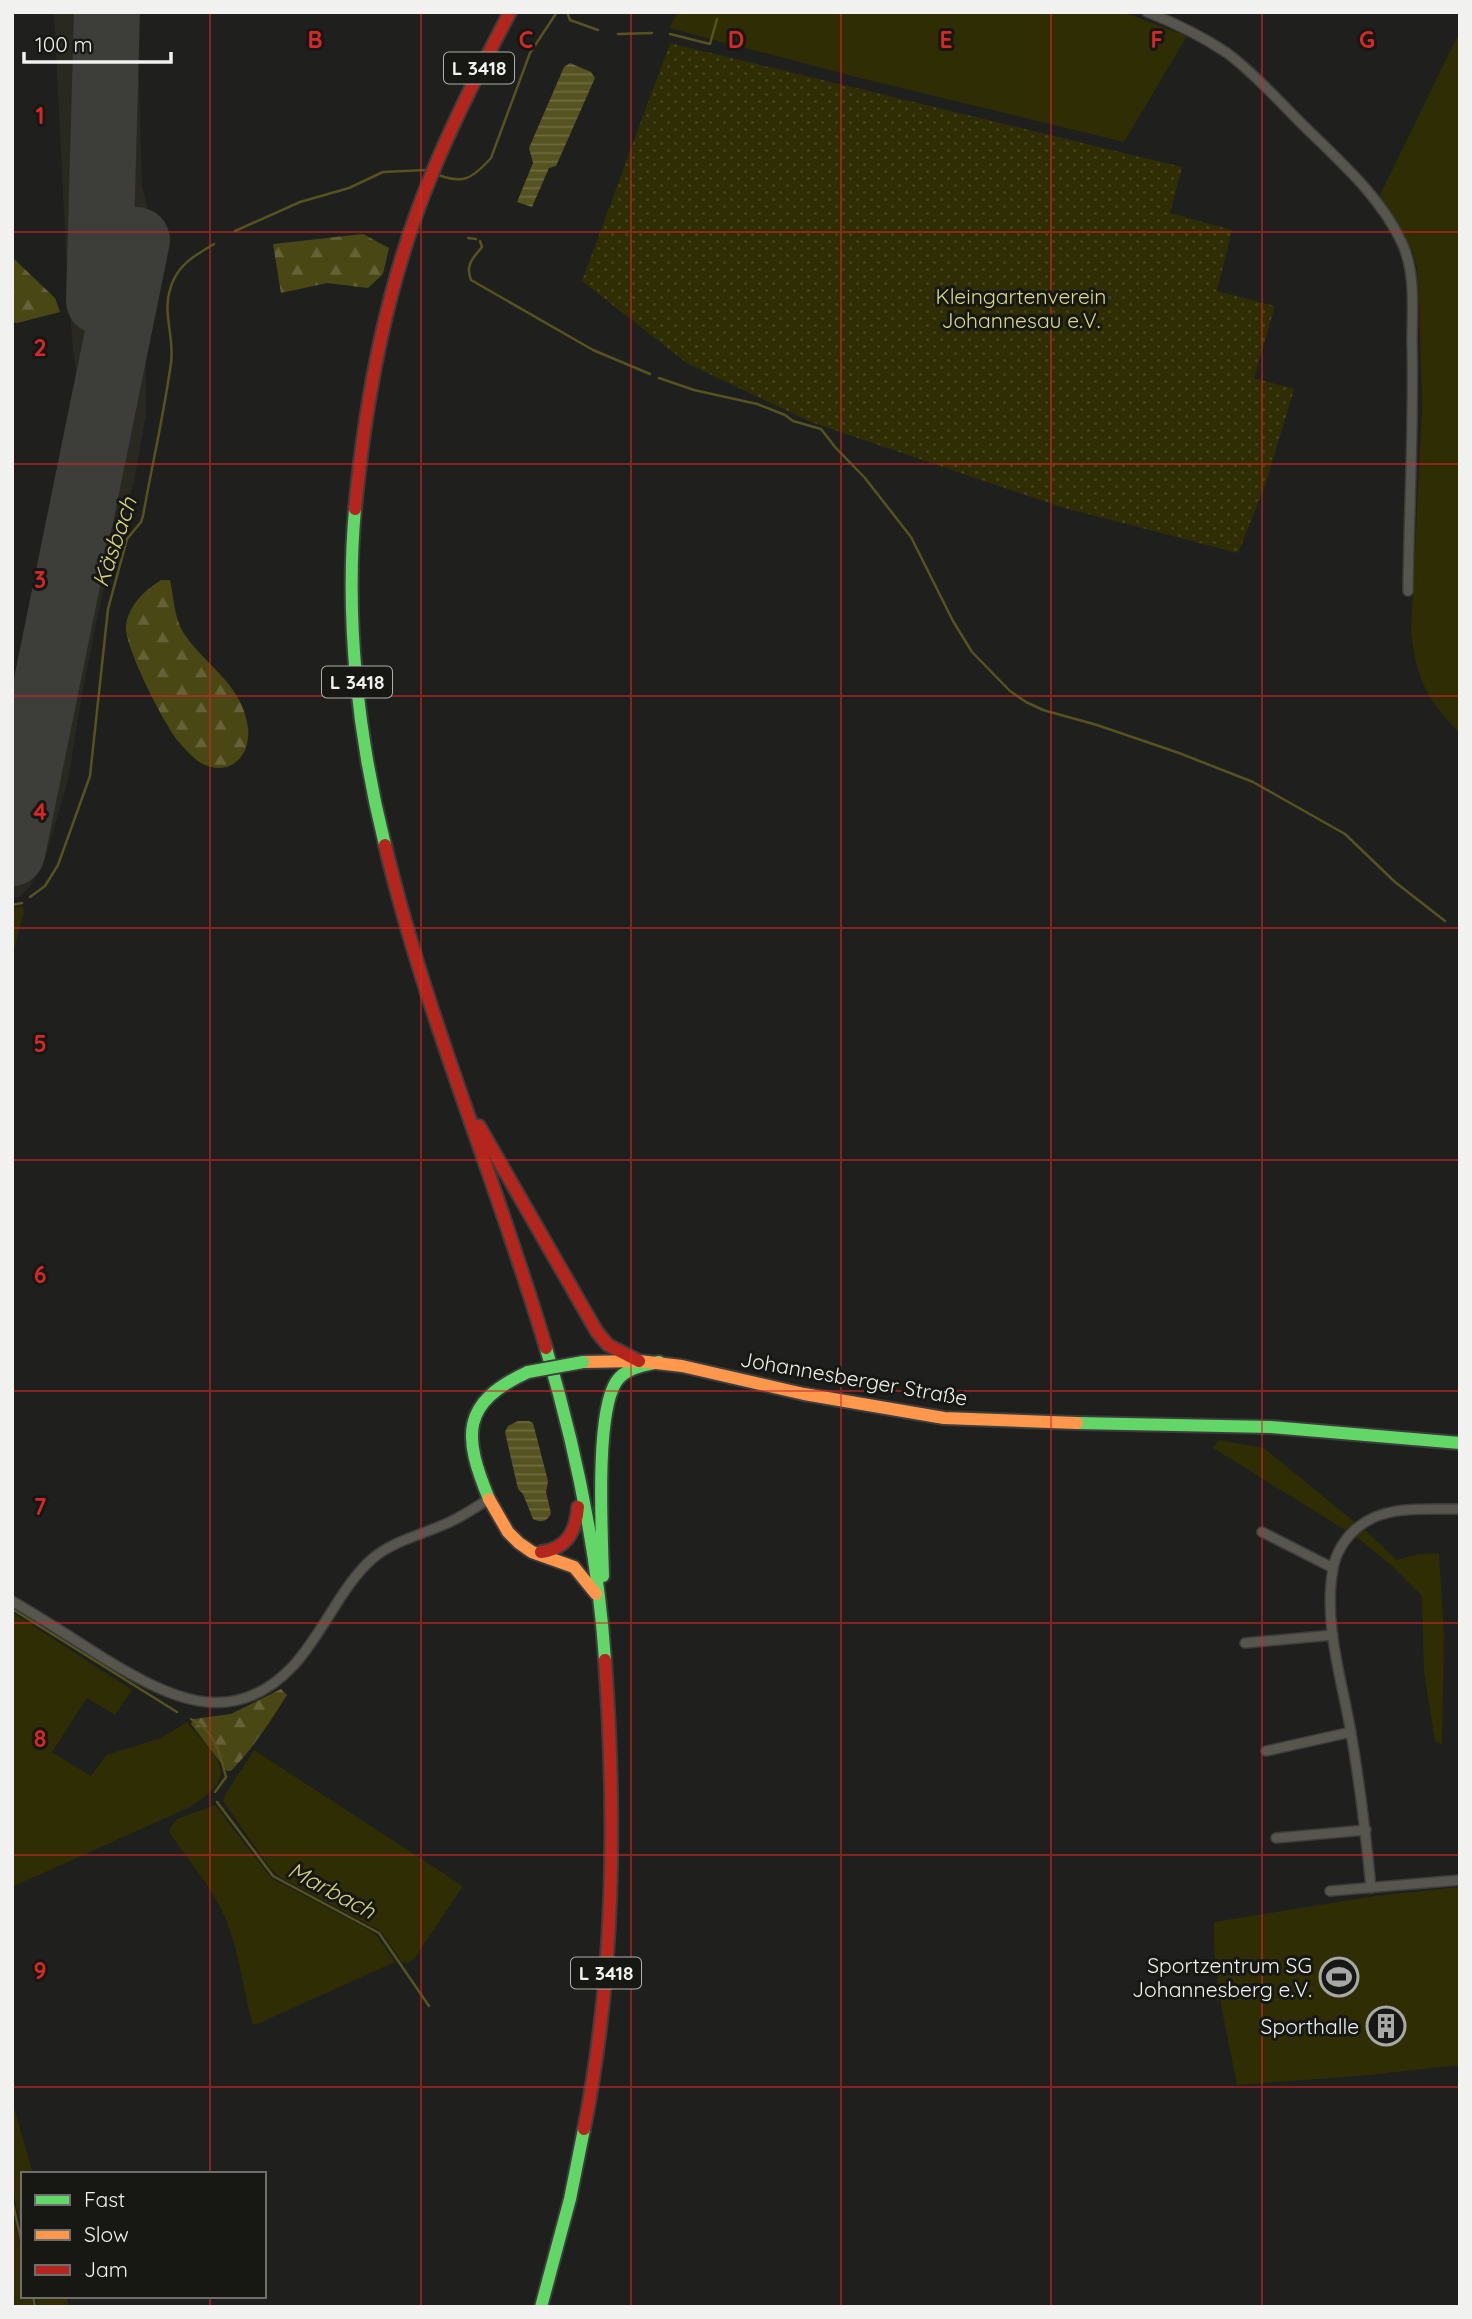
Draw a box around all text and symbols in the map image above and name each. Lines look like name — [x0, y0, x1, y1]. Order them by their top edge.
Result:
scale bar — [24, 21, 172, 65]
text: B — [307, 25, 323, 54]
text: C — [519, 25, 533, 54]
text: D — [728, 25, 744, 54]
text: E — [939, 25, 953, 54]
text: F — [1151, 25, 1163, 54]
text: G — [1359, 25, 1375, 54]
text: 100 m — [35, 31, 93, 57]
road number: L 3418 — [444, 52, 514, 83]
text: 1 — [36, 101, 44, 130]
park label: Kleingartenverein Johannesau e.V. — [935, 283, 1107, 333]
text: 2 — [33, 333, 47, 362]
water label: Käsbach — [85, 492, 143, 591]
text: 3 — [34, 565, 46, 594]
road number: L 3418 — [322, 666, 392, 698]
text: 4 — [33, 797, 47, 826]
text: 5 — [33, 1029, 47, 1058]
text: 6 — [34, 1260, 46, 1289]
street label: Johannesberger Straße — [738, 1345, 970, 1411]
text: 7 — [34, 1492, 47, 1521]
text: 8 — [34, 1724, 46, 1753]
water label: Marbach — [283, 1855, 381, 1925]
place label: Sportzentrum SG Johannesberg e.V. — [1132, 1952, 1312, 2002]
text: 9 — [33, 1956, 47, 1985]
sports icon: Sportzentrum SG Johannesberg e.V. — [1318, 1956, 1360, 1998]
road number: L 3418 — [571, 1957, 641, 1988]
building icon: Sporthalle — [1365, 2005, 1407, 2047]
place label: Sporthalle — [1261, 2013, 1359, 2039]
legend — [21, 2172, 266, 2298]
text: Fast — [84, 2186, 125, 2212]
text: Slow — [84, 2221, 129, 2247]
text: Jam — [84, 2256, 128, 2282]

